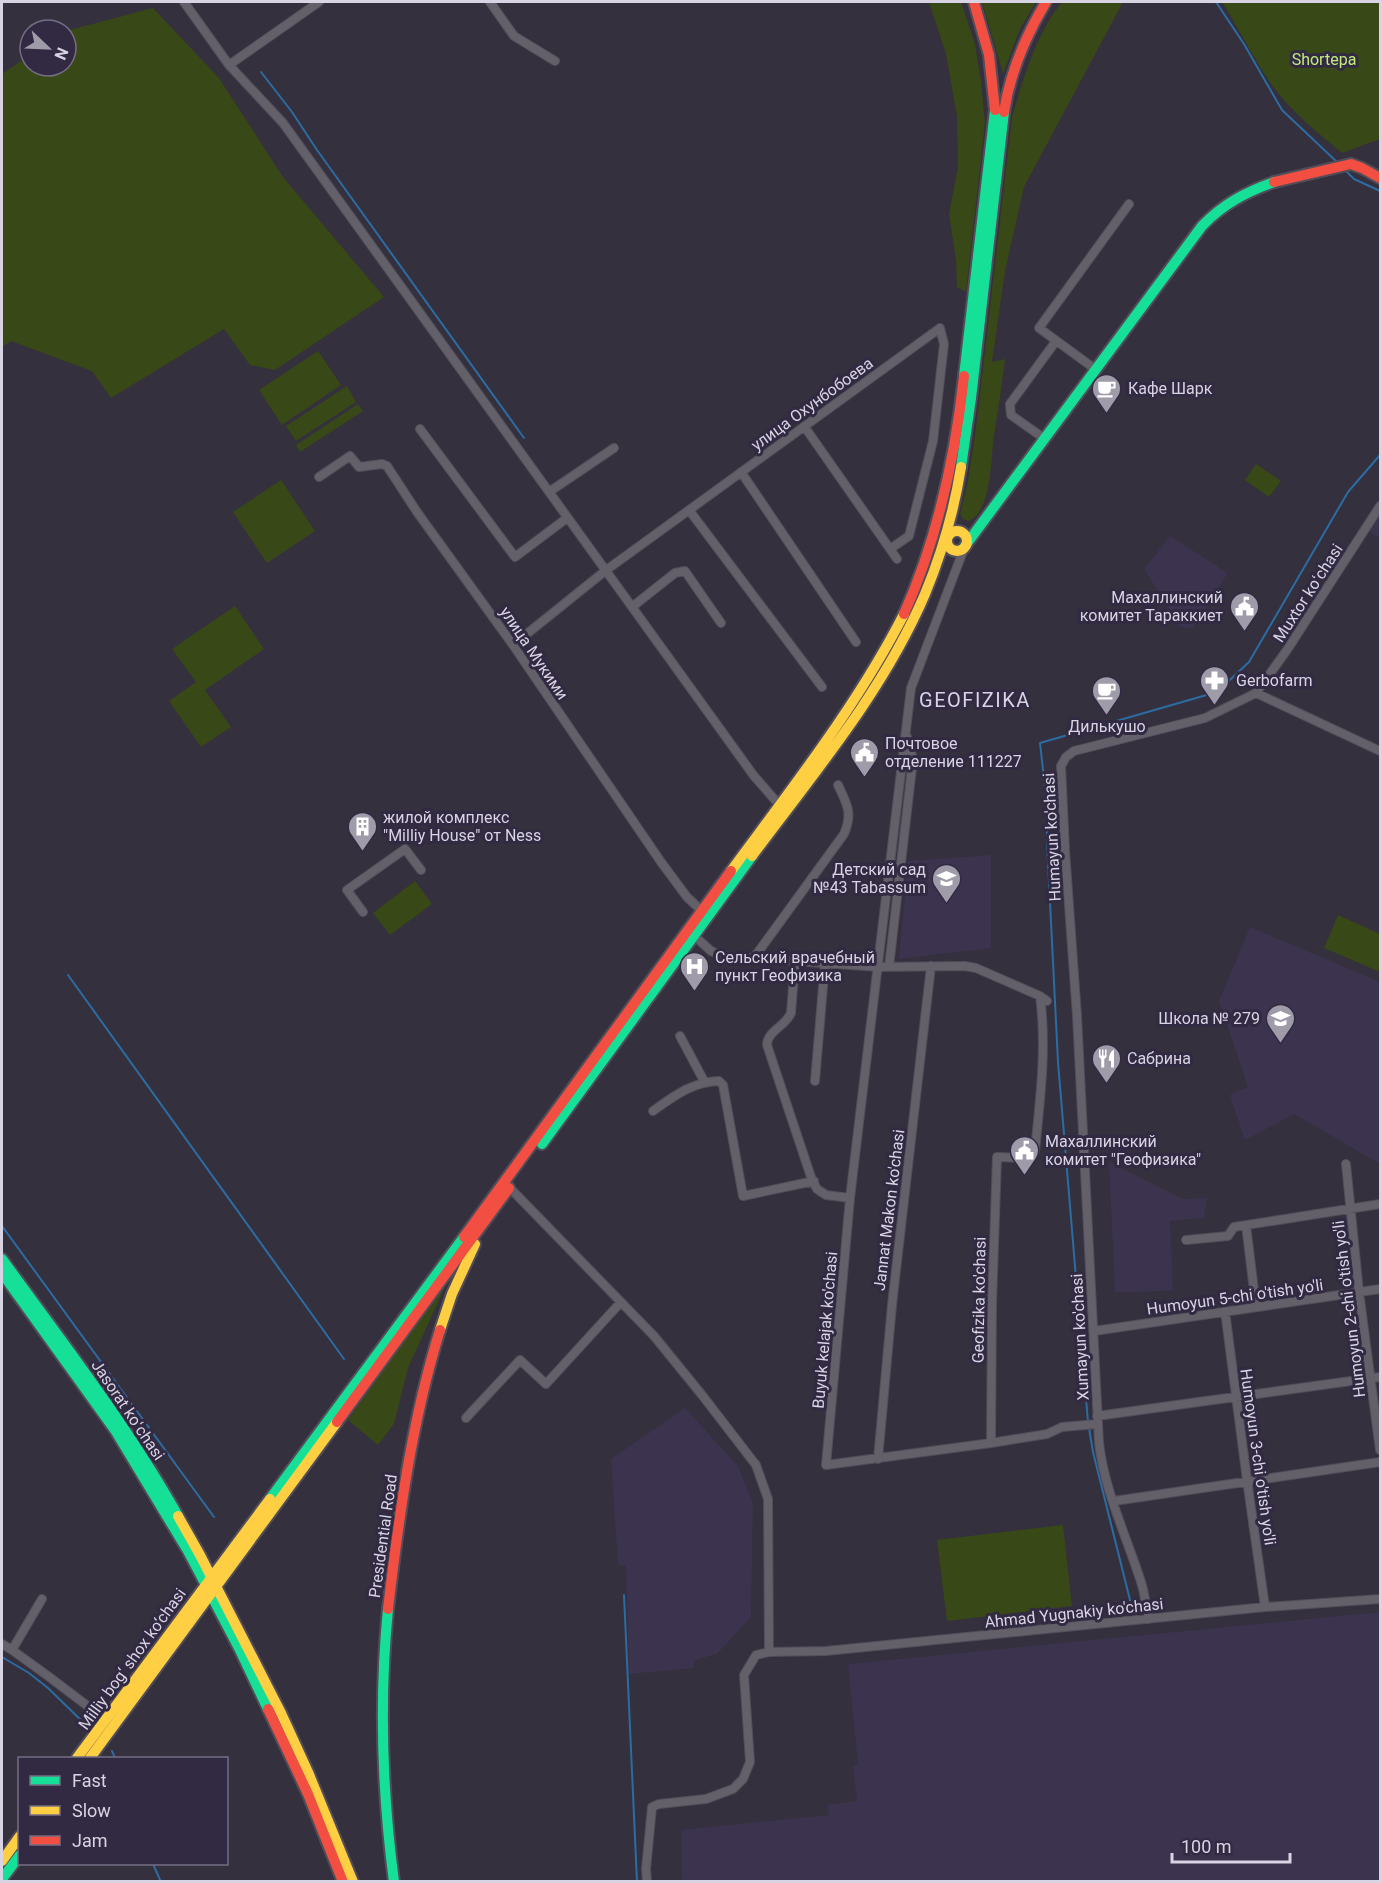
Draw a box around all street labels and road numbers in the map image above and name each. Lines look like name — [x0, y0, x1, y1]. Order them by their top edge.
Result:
street label: улица Охунбобоева — [747, 353, 877, 455]
street label: Muxtor koʻchasi — [1269, 540, 1347, 646]
street label: улица Мукими — [496, 603, 572, 703]
street label: Humayun ko'chasi — [1039, 772, 1065, 902]
street label: Jannat Makon ko'chasi — [870, 1128, 908, 1292]
street label: Humoyun 2-chi o'tish yo'li — [1329, 1219, 1369, 1399]
street label: Geofizika ko'chasi — [968, 1237, 990, 1363]
street label: Buyuk kelajak ko'chasi — [809, 1251, 841, 1409]
street label: Xumayun ko'chasi — [1067, 1273, 1093, 1401]
street label: Humoyun 5-chi o'tish yo'li — [1146, 1275, 1324, 1319]
street label: Jasorat koʻchasi — [87, 1356, 169, 1464]
street label: Humoyun 3-chi o'tish yo'li — [1236, 1368, 1280, 1546]
street label: Presidential Road — [365, 1473, 401, 1599]
street label: Milliy bog‘ shox ko‘chasi — [74, 1585, 190, 1733]
street label: Ahmad Yugnakiy ko'chasi — [984, 1594, 1164, 1632]

